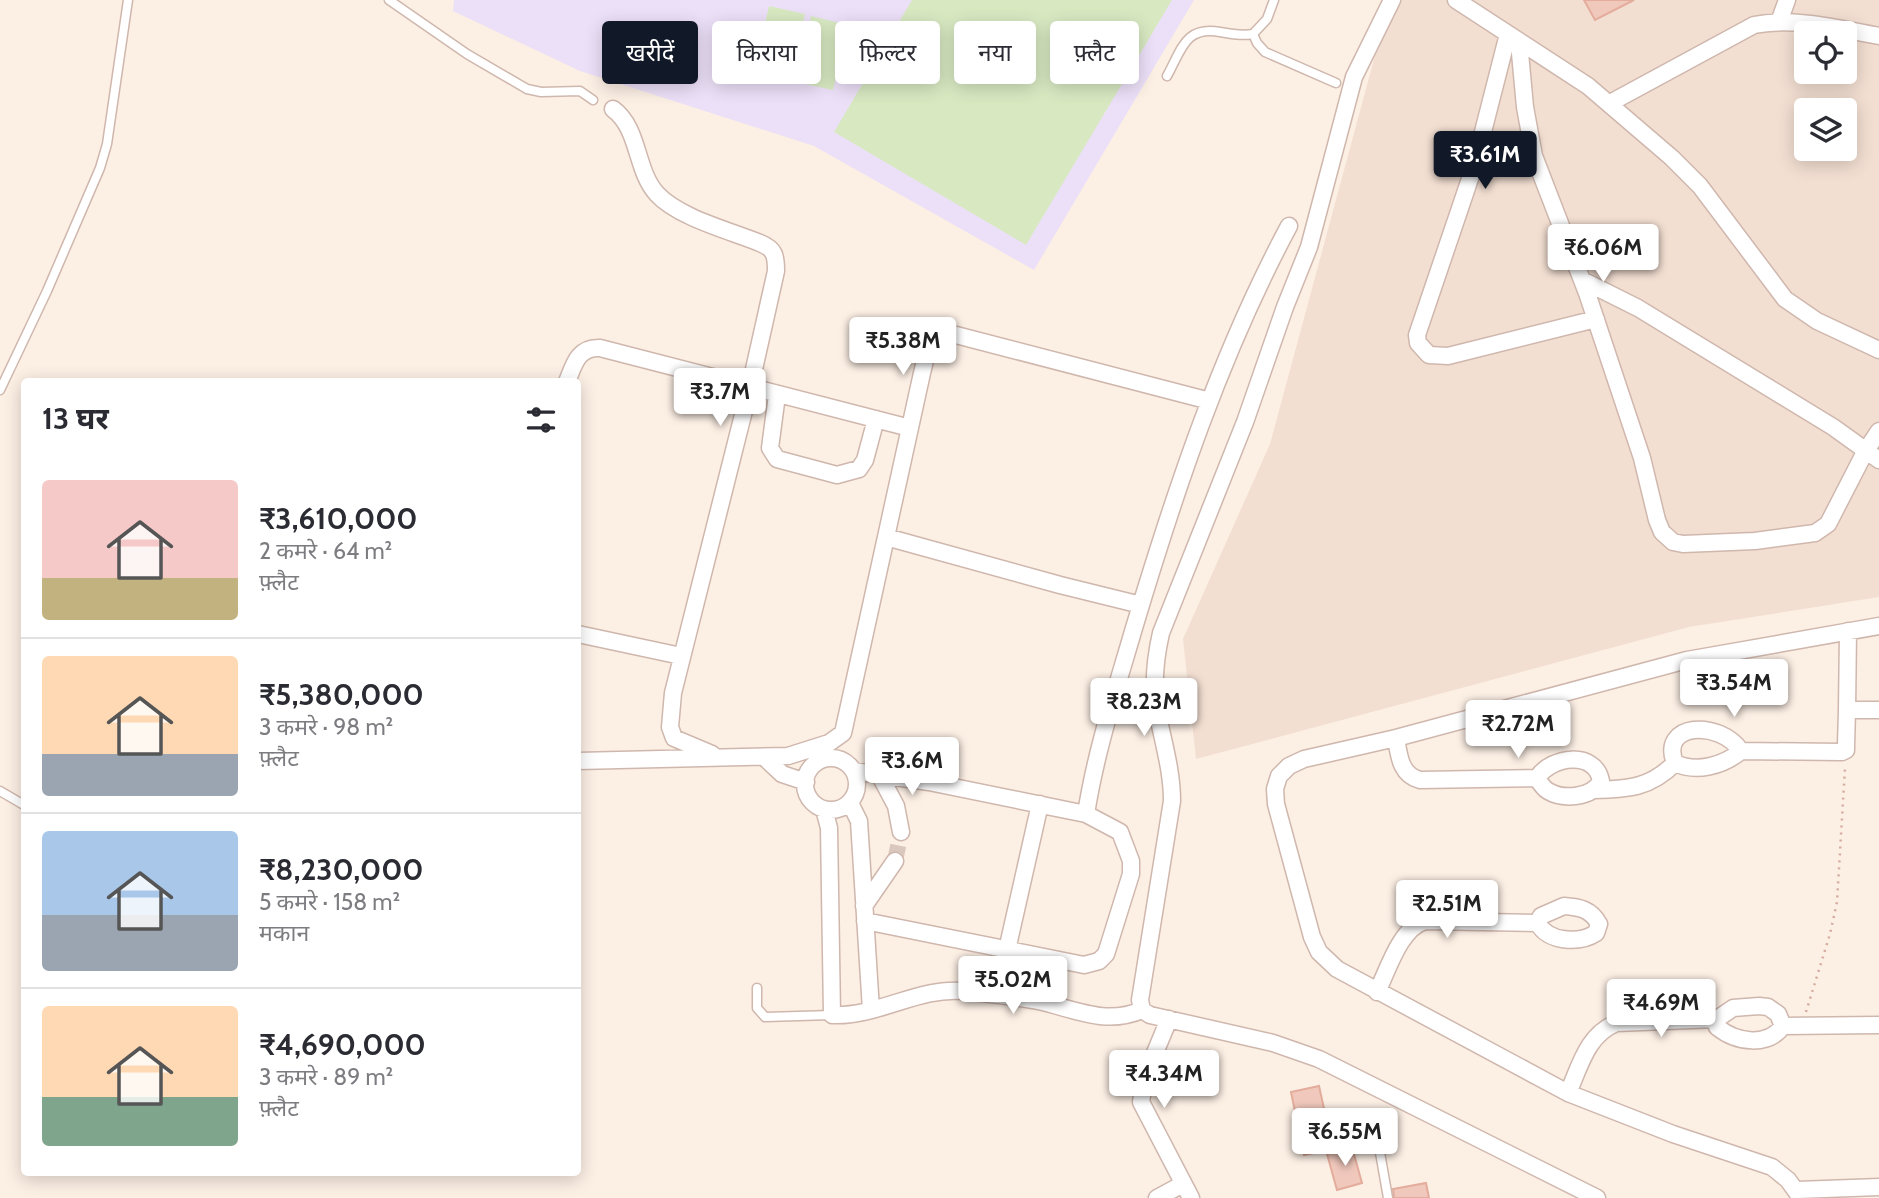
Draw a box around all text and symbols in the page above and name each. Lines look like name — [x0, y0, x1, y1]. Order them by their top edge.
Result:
chip: खरीदें — [602, 21, 698, 84]
chip: किराया — [712, 21, 821, 84]
chip: फ़िल्टर — [835, 21, 940, 84]
chip: नया — [954, 21, 1036, 84]
chip: फ़्लैट — [1050, 21, 1139, 84]
map controls — [1794, 21, 1857, 161]
button: locate — [1794, 21, 1857, 84]
button: layers — [1794, 98, 1857, 161]
pin: ₹3.61M — [1428, 132, 1542, 191]
text: ₹3.61M — [1450, 140, 1520, 168]
pin: ₹6.06M — [1546, 224, 1660, 284]
text: ₹6.06M — [1564, 233, 1642, 261]
pin: ₹5.38M — [846, 318, 960, 377]
text: ₹5.38M — [865, 326, 941, 354]
pin: ₹3.7M — [671, 368, 769, 428]
text: ₹3.7M — [690, 377, 750, 405]
text: 13 घर — [42, 400, 109, 437]
icon: filters — [522, 401, 560, 439]
text: ₹3,610,000 — [259, 500, 418, 537]
icon: home — [98, 508, 182, 592]
text: 2 कमरे · 64 m² — [259, 537, 392, 565]
text: फ़्लैट — [259, 568, 299, 596]
pin: ₹3.54M — [1677, 660, 1791, 719]
text: ₹3.54M — [1696, 668, 1772, 696]
text: ₹5,380,000 — [259, 676, 424, 713]
pin: ₹8.23M — [1087, 678, 1201, 738]
icon: home — [98, 684, 182, 768]
text: ₹8.23M — [1106, 687, 1182, 715]
pin: ₹2.72M — [1461, 700, 1575, 760]
text: ₹2.72M — [1482, 709, 1554, 737]
text: 3 कमरे · 98 m² — [259, 713, 393, 741]
pin: ₹3.6M — [863, 738, 961, 797]
text: फ़्लैट — [259, 744, 299, 772]
text: ₹3.6M — [881, 746, 943, 774]
text: ₹8,230,000 — [259, 851, 424, 888]
icon: home — [98, 859, 182, 943]
pin: ₹2.51M — [1390, 880, 1504, 940]
text: 5 कमरे · 158 m² — [259, 888, 400, 916]
text: ₹2.51M — [1412, 889, 1482, 917]
text: मकान — [259, 919, 309, 947]
pin: ₹5.02M — [956, 956, 1070, 1016]
text: ₹5.02M — [974, 965, 1052, 993]
pin: ₹4.69M — [1604, 979, 1718, 1039]
text: ₹4.69M — [1623, 988, 1699, 1016]
text: ₹4,690,000 — [259, 1026, 426, 1063]
icon: home — [98, 1034, 182, 1118]
pin: ₹4.34M — [1107, 1050, 1221, 1110]
text: ₹4.34M — [1125, 1059, 1203, 1087]
text: 3 कमरे · 89 m² — [259, 1063, 393, 1091]
text: फ़्लैट — [259, 1094, 299, 1122]
pin: ₹6.55M — [1288, 1108, 1402, 1168]
text: ₹6.55M — [1308, 1117, 1382, 1145]

